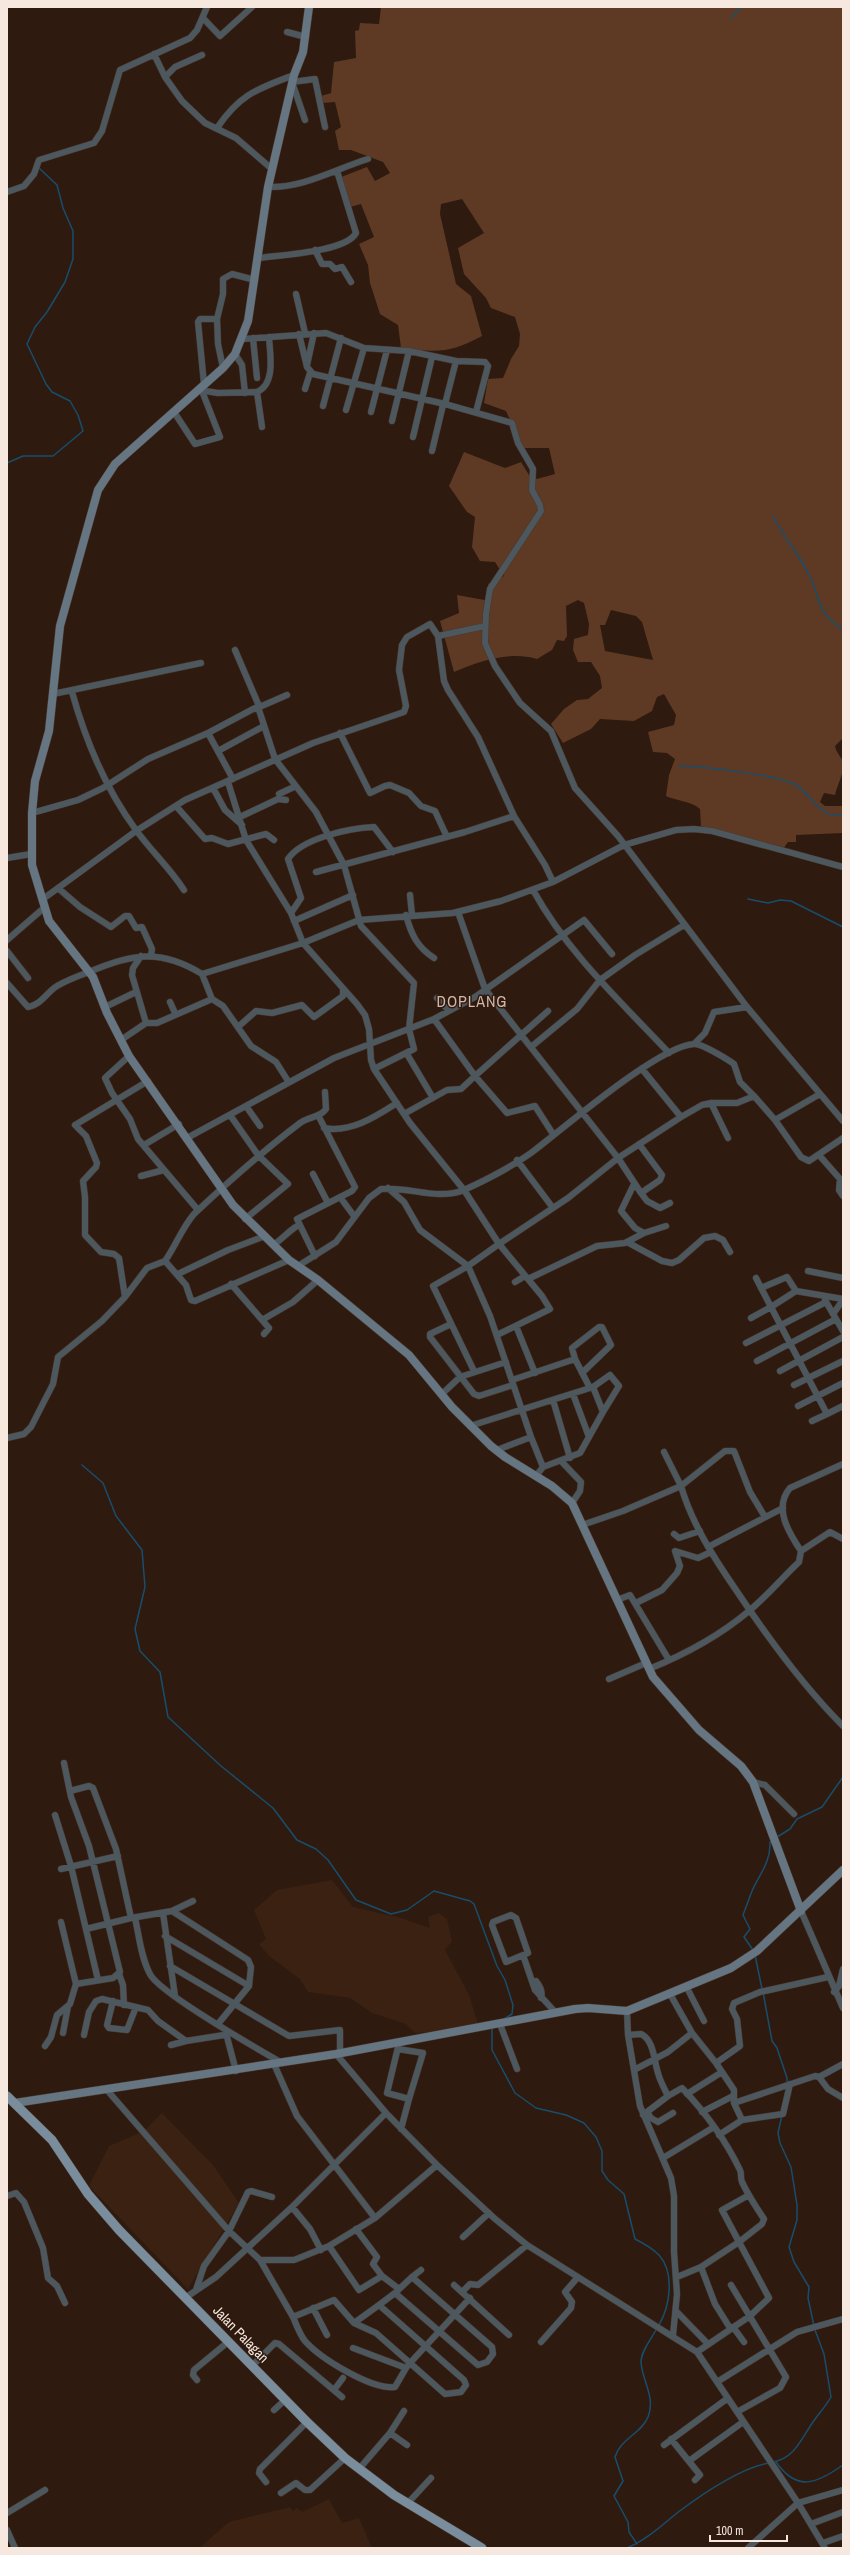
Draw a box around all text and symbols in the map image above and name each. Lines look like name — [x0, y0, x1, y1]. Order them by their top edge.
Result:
district label: DOPLANG — [436, 990, 508, 1012]
street label: Jalan Palagan — [209, 2302, 273, 2366]
scale bar — [710, 2517, 787, 2543]
text: 100 m — [716, 2523, 743, 2539]

